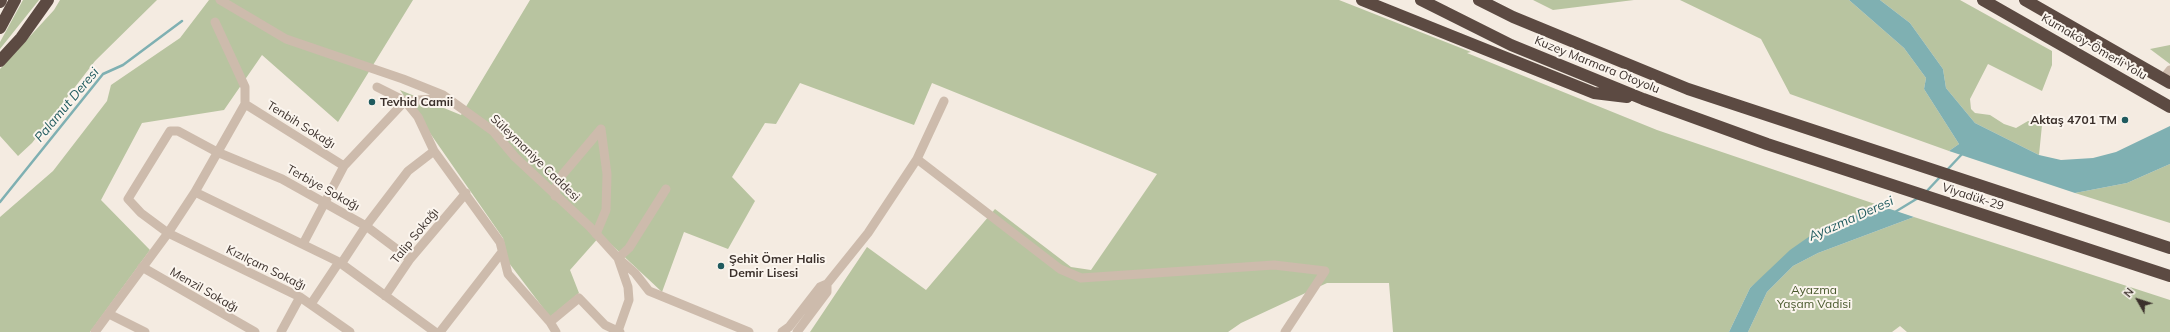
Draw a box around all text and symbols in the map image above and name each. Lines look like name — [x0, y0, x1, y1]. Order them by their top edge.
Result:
street label: Kurnaköy-Ömerli Yolu — [2039, 11, 2149, 83]
street label: Kuzey Marmara Otoyolu — [1532, 33, 1662, 97]
water label: Palamut Deresi — [32, 65, 102, 145]
place label: Tevhid Camii — [380, 95, 453, 109]
marker: Tevhid Camii — [367, 97, 377, 107]
street label: Tenbih Sokağı — [264, 98, 338, 152]
street label: Süleymaniye Caddesi — [487, 112, 583, 204]
place label: Aktaş 4701 TM — [2030, 113, 2117, 127]
marker: Aktaş 4701 TM — [2120, 115, 2130, 125]
street label: Terbiye Sokağı — [284, 162, 362, 214]
street label: Viyadük-29 — [1940, 180, 2006, 214]
water label: Ayazma Deresi — [1806, 193, 1896, 245]
street label: Talip Sokağı — [388, 205, 442, 267]
street label: Kızılçam Sokağı — [224, 242, 308, 294]
place label: Şehit Ömer Halis Demir Lisesi — [729, 252, 825, 280]
marker: Şehit Ömer Halis Demir Lisesi — [716, 261, 726, 271]
street label: Menzil Sokağı — [167, 265, 241, 315]
north arrow — [2118, 280, 2158, 320]
park label: Ayazma Yaşam Vadisi — [1777, 283, 1851, 311]
text: N — [2121, 285, 2137, 300]

